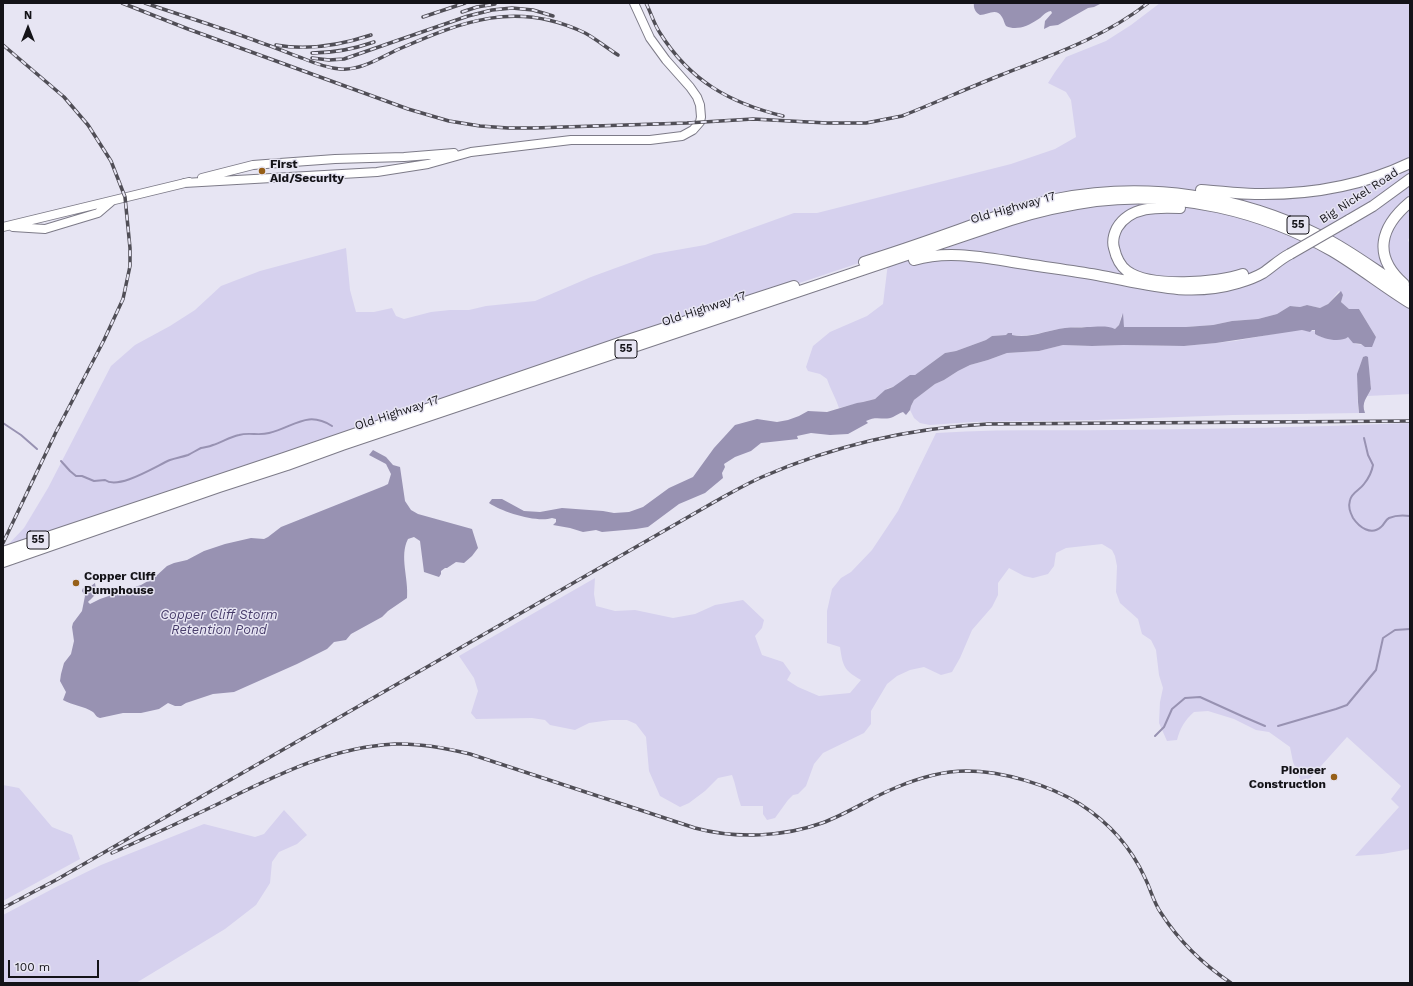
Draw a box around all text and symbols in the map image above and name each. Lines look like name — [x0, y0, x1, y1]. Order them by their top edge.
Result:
north arrow — [8, 8, 48, 48]
text: N — [24, 9, 32, 22]
place label: First Aid/Security — [270, 157, 344, 185]
street label: Big Nickel Road — [1317, 165, 1401, 227]
marker: First Aid/Security — [257, 166, 267, 176]
street label: Old Highway 17 — [969, 189, 1057, 227]
road number: 55 — [1287, 216, 1309, 234]
street label: Old Highway 17 — [660, 289, 748, 329]
road number: 55 — [615, 340, 637, 358]
street label: Old Highway 17 — [353, 393, 441, 433]
road number: 55 — [27, 531, 49, 549]
place label: Copper Cliff Pumphouse — [84, 569, 155, 597]
marker: Copper Cliff Pumphouse — [71, 578, 81, 588]
water label: Copper Cliff Storm Retention Pond — [160, 607, 278, 638]
place label: Pioneer Construction — [1249, 763, 1326, 791]
marker: Pioneer Construction — [1329, 772, 1339, 782]
scale bar — [10, 952, 101, 978]
text: 100 m — [15, 960, 50, 974]

